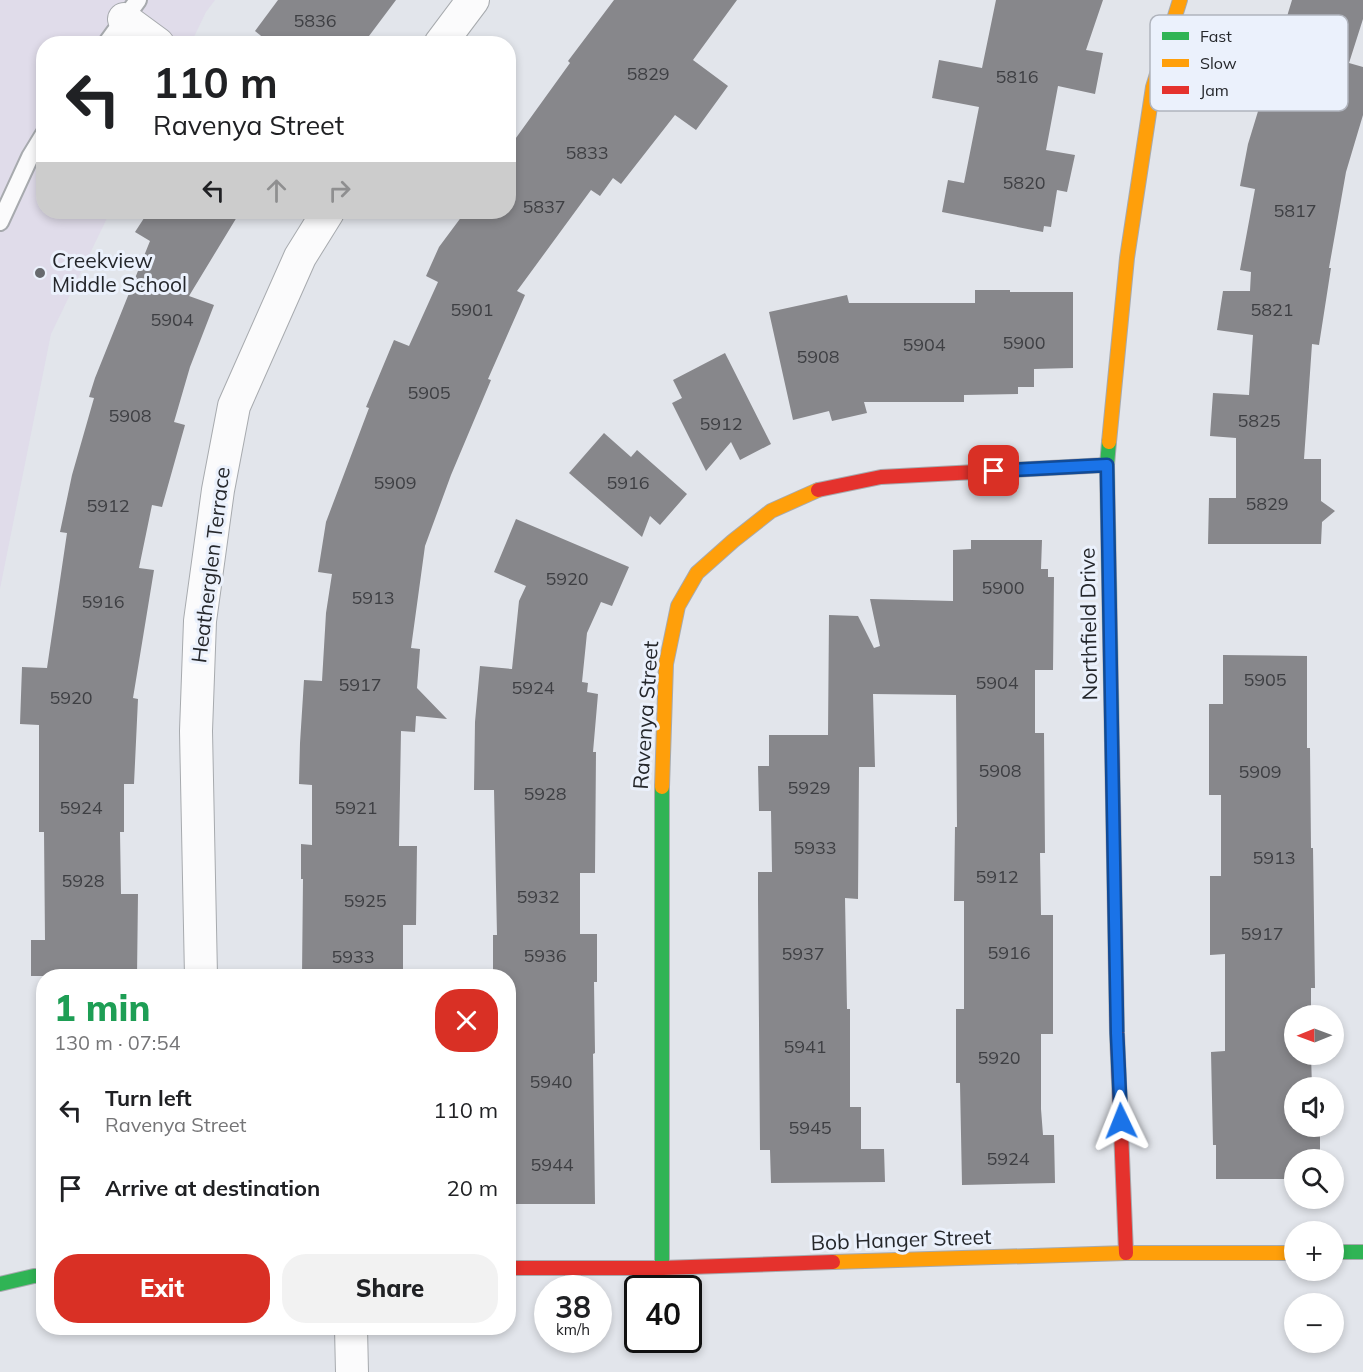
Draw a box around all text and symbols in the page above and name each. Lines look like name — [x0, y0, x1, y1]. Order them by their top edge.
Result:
house number: 5836 — [293, 9, 337, 32]
legend — [1150, 15, 1348, 111]
text: Fast — [1200, 26, 1232, 46]
text: Slow — [1200, 53, 1237, 73]
text: 110 m — [153, 56, 278, 109]
icon: left — [54, 60, 132, 138]
house number: 5829 — [626, 62, 670, 85]
house number: 5816 — [995, 65, 1039, 88]
text: Jam — [1200, 80, 1229, 100]
text: Ravenya Street — [153, 108, 344, 142]
house number: 5833 — [565, 141, 609, 164]
house number: 5820 — [1002, 171, 1046, 194]
icon: left — [197, 174, 230, 207]
icon: ahead — [260, 174, 293, 207]
icon: right — [323, 174, 356, 207]
house number: 5837 — [522, 195, 566, 218]
house number: 5817 — [1273, 199, 1317, 222]
place label: Creekview Middle School — [52, 247, 187, 297]
marker: Creekview Middle School — [33, 266, 47, 280]
house number: 5901 — [450, 298, 494, 321]
house number: 5821 — [1250, 298, 1294, 321]
house number: 5904 — [150, 308, 194, 331]
house number: 5900 — [1002, 331, 1046, 354]
house number: 5904 — [902, 333, 946, 356]
house number: 5908 — [796, 345, 840, 368]
house number: 5905 — [407, 381, 451, 404]
house number: 5908 — [108, 404, 152, 427]
house number: 5825 — [1237, 409, 1281, 432]
house number: 5912 — [699, 412, 743, 435]
pin — [968, 445, 1019, 496]
icon: arrive — [977, 454, 1010, 487]
street label: Heatherglen Terrace — [185, 465, 235, 664]
house number: 5909 — [373, 471, 417, 494]
house number: 5916 — [606, 471, 650, 494]
house number: 5829 — [1245, 492, 1289, 515]
house number: 5912 — [86, 494, 130, 517]
street label: Northfield Drive — [1074, 547, 1102, 701]
house number: 5920 — [545, 567, 589, 590]
house number: 5900 — [981, 576, 1025, 599]
house number: 5913 — [351, 586, 395, 609]
house number: 5916 — [81, 590, 125, 613]
street label: Ravenya Street — [627, 640, 663, 790]
house number: 5905 — [1243, 668, 1287, 691]
house number: 5904 — [975, 671, 1019, 694]
house number: 5917 — [338, 673, 382, 696]
house number: 5924 — [511, 676, 555, 699]
house number: 5920 — [49, 686, 93, 709]
house number: 5908 — [978, 759, 1022, 782]
house number: 5909 — [1238, 760, 1282, 783]
house number: 5929 — [787, 776, 831, 799]
house number: 5928 — [523, 782, 567, 805]
house number: 5924 — [59, 796, 103, 819]
house number: 5921 — [334, 796, 378, 819]
house number: 5933 — [793, 836, 837, 859]
house number: 5913 — [1252, 846, 1296, 869]
house number: 5912 — [975, 865, 1019, 888]
house number: 5928 — [61, 869, 105, 892]
house number: 5932 — [516, 885, 560, 908]
house number: 5925 — [343, 889, 387, 912]
house number: 5917 — [1240, 922, 1284, 945]
house number: 5916 — [987, 941, 1031, 964]
house number: 5937 — [781, 942, 825, 965]
house number: 5936 — [523, 944, 567, 967]
house number: 5933 — [331, 945, 375, 968]
text: 1 min — [54, 985, 150, 1030]
button: close — [435, 989, 498, 1052]
north arrow — [1284, 1005, 1344, 1065]
map controls — [1284, 1005, 1344, 1353]
text: 130 m · 07:54 — [54, 1030, 180, 1055]
house number: 5941 — [783, 1035, 827, 1058]
house number: 5920 — [977, 1046, 1021, 1069]
house number: 5940 — [529, 1070, 573, 1093]
button: sound — [1284, 1077, 1344, 1137]
text: Turn left — [105, 1084, 192, 1112]
position arrow — [1089, 1089, 1153, 1153]
icon: left — [54, 1094, 87, 1127]
text: 110 m — [433, 1096, 498, 1124]
text: Ravenya Street — [105, 1112, 247, 1137]
house number: 5945 — [788, 1116, 832, 1139]
house number: 5924 — [986, 1147, 1030, 1170]
button: search — [1284, 1149, 1344, 1209]
house number: 5944 — [530, 1153, 574, 1176]
icon: arrive — [54, 1172, 87, 1205]
text: Arrive at destination — [105, 1174, 320, 1202]
text: 20 m — [447, 1174, 498, 1202]
button: + — [1284, 1221, 1344, 1281]
street label: Bob Hanger Street — [810, 1223, 992, 1255]
button: Exit — [54, 1254, 270, 1323]
button: Share — [282, 1254, 498, 1323]
speed limit sign: 40 — [624, 1275, 702, 1353]
text: 38 — [555, 1288, 591, 1326]
button: − — [1284, 1293, 1344, 1353]
text: km/h — [556, 1320, 590, 1339]

